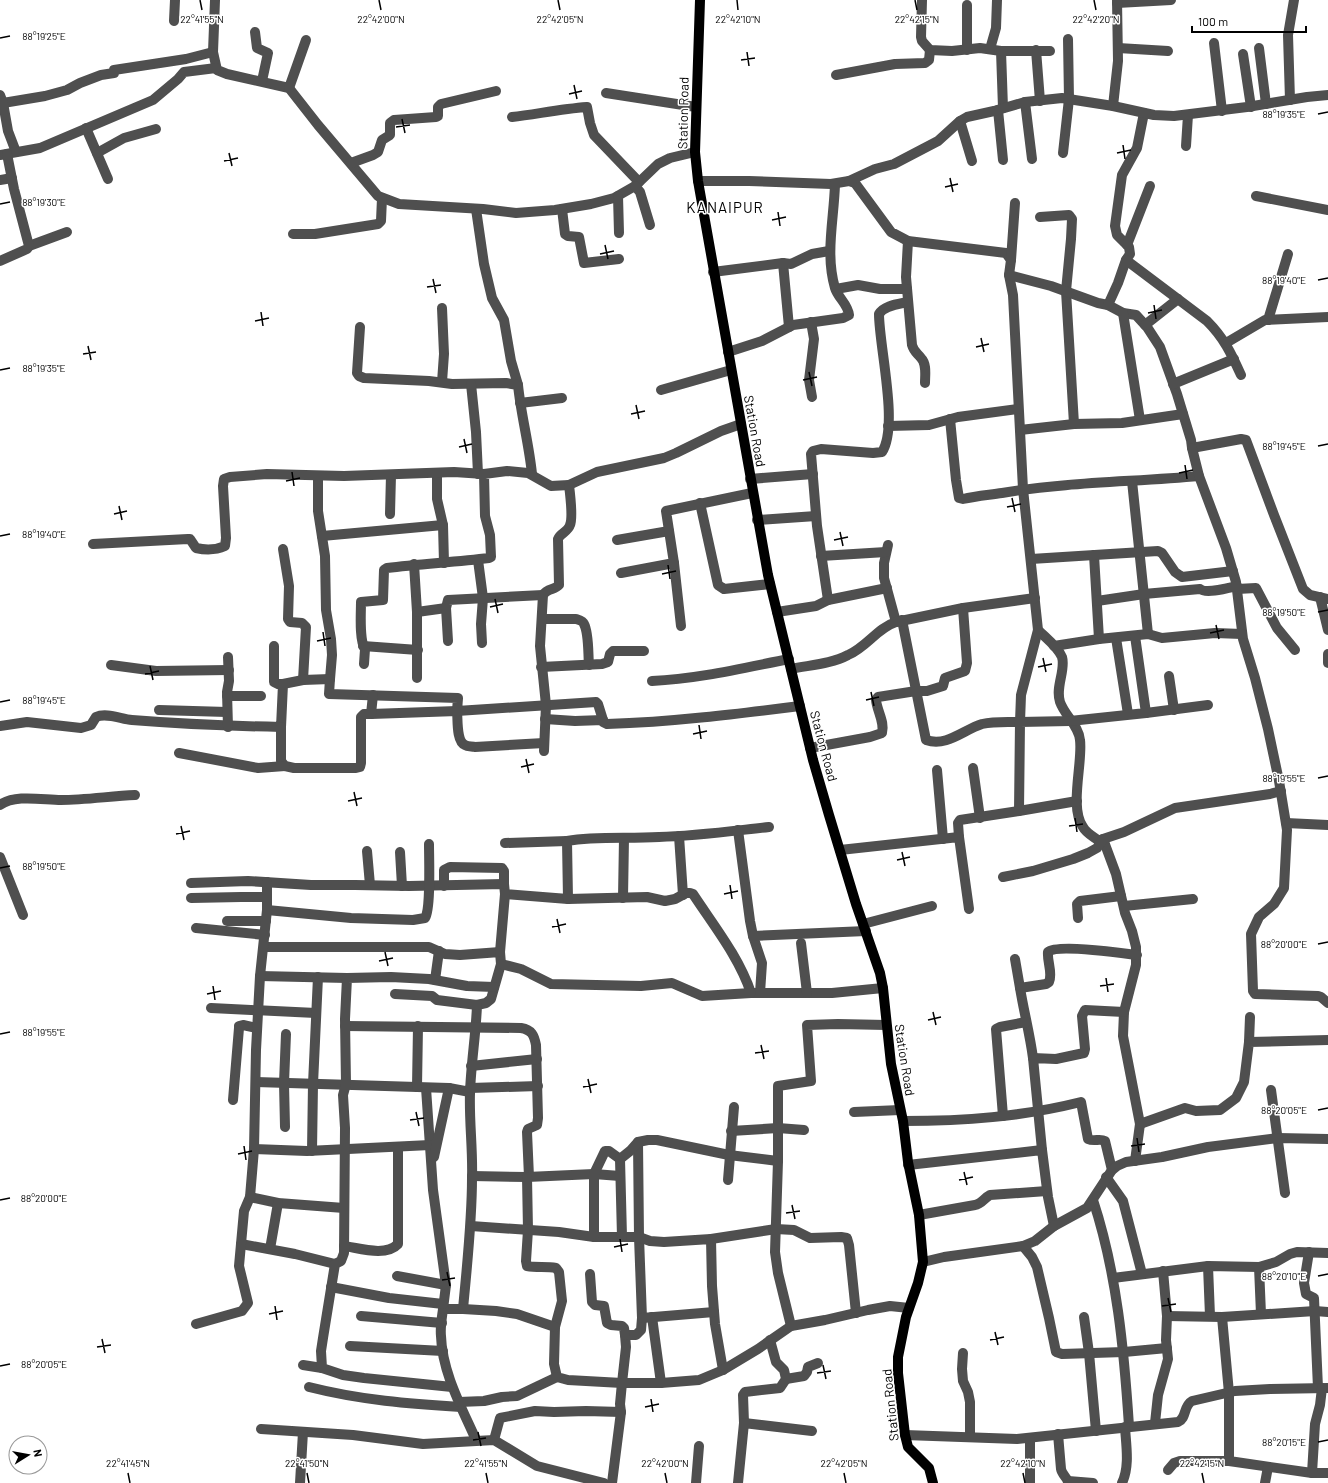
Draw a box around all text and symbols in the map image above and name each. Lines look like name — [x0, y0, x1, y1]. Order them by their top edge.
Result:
scale bar — [1192, 8, 1306, 34]
text: 22°41'55"N — [180, 13, 224, 25]
text: 22°42'00"N — [357, 13, 405, 25]
text: 22°42'05"N — [537, 13, 583, 25]
text: 22°42'10"N — [715, 13, 761, 25]
text: 22°42'15"N — [895, 13, 939, 25]
text: 22°42'20"N — [1072, 13, 1120, 25]
text: 100 m — [1198, 14, 1228, 28]
text: 88°19'25"E — [22, 30, 66, 42]
street label: Station Road — [674, 77, 692, 149]
text: 88°19'35"E — [1262, 108, 1306, 120]
text: 88°19'30"E — [22, 196, 66, 208]
district label: KANAIPUR — [686, 198, 764, 216]
text: 88°19'40"E — [1262, 274, 1306, 286]
text: 88°19'35"E — [22, 362, 66, 374]
street label: Station Road — [741, 394, 769, 468]
text: 88°19'45"E — [1262, 440, 1306, 452]
text: 88°19'40"E — [22, 528, 66, 540]
text: 88°19'50"E — [1262, 606, 1306, 618]
text: 88°19'45"E — [22, 694, 66, 706]
street label: Station Road — [807, 709, 841, 783]
text: 88°19'55"E — [1262, 772, 1306, 784]
text: 88°19'50"E — [22, 860, 66, 872]
text: 88°20'00"E — [1261, 938, 1307, 950]
street label: Station Road — [891, 1023, 919, 1097]
text: 88°19'55"E — [22, 1026, 66, 1038]
text: 88°20'05"E — [1261, 1104, 1307, 1116]
text: 88°20'00"E — [21, 1192, 67, 1204]
text: 88°20'10"E — [1262, 1270, 1306, 1282]
text: 88°20'05"E — [21, 1358, 67, 1370]
street label: Station Road — [878, 1368, 902, 1442]
north arrow — [8, 1435, 48, 1475]
text: 88°20'15"E — [1262, 1436, 1306, 1448]
text: N — [31, 1448, 45, 1458]
text: 22°41'45"N — [106, 1457, 150, 1469]
text: 22°41'50"N — [285, 1457, 329, 1469]
text: 22°41'55"N — [464, 1457, 508, 1469]
text: 22°42'00"N — [641, 1457, 689, 1469]
text: 22°42'05"N — [821, 1457, 867, 1469]
text: 22°42'10"N — [1000, 1457, 1046, 1469]
text: 22°42'15"N — [1180, 1457, 1224, 1469]

